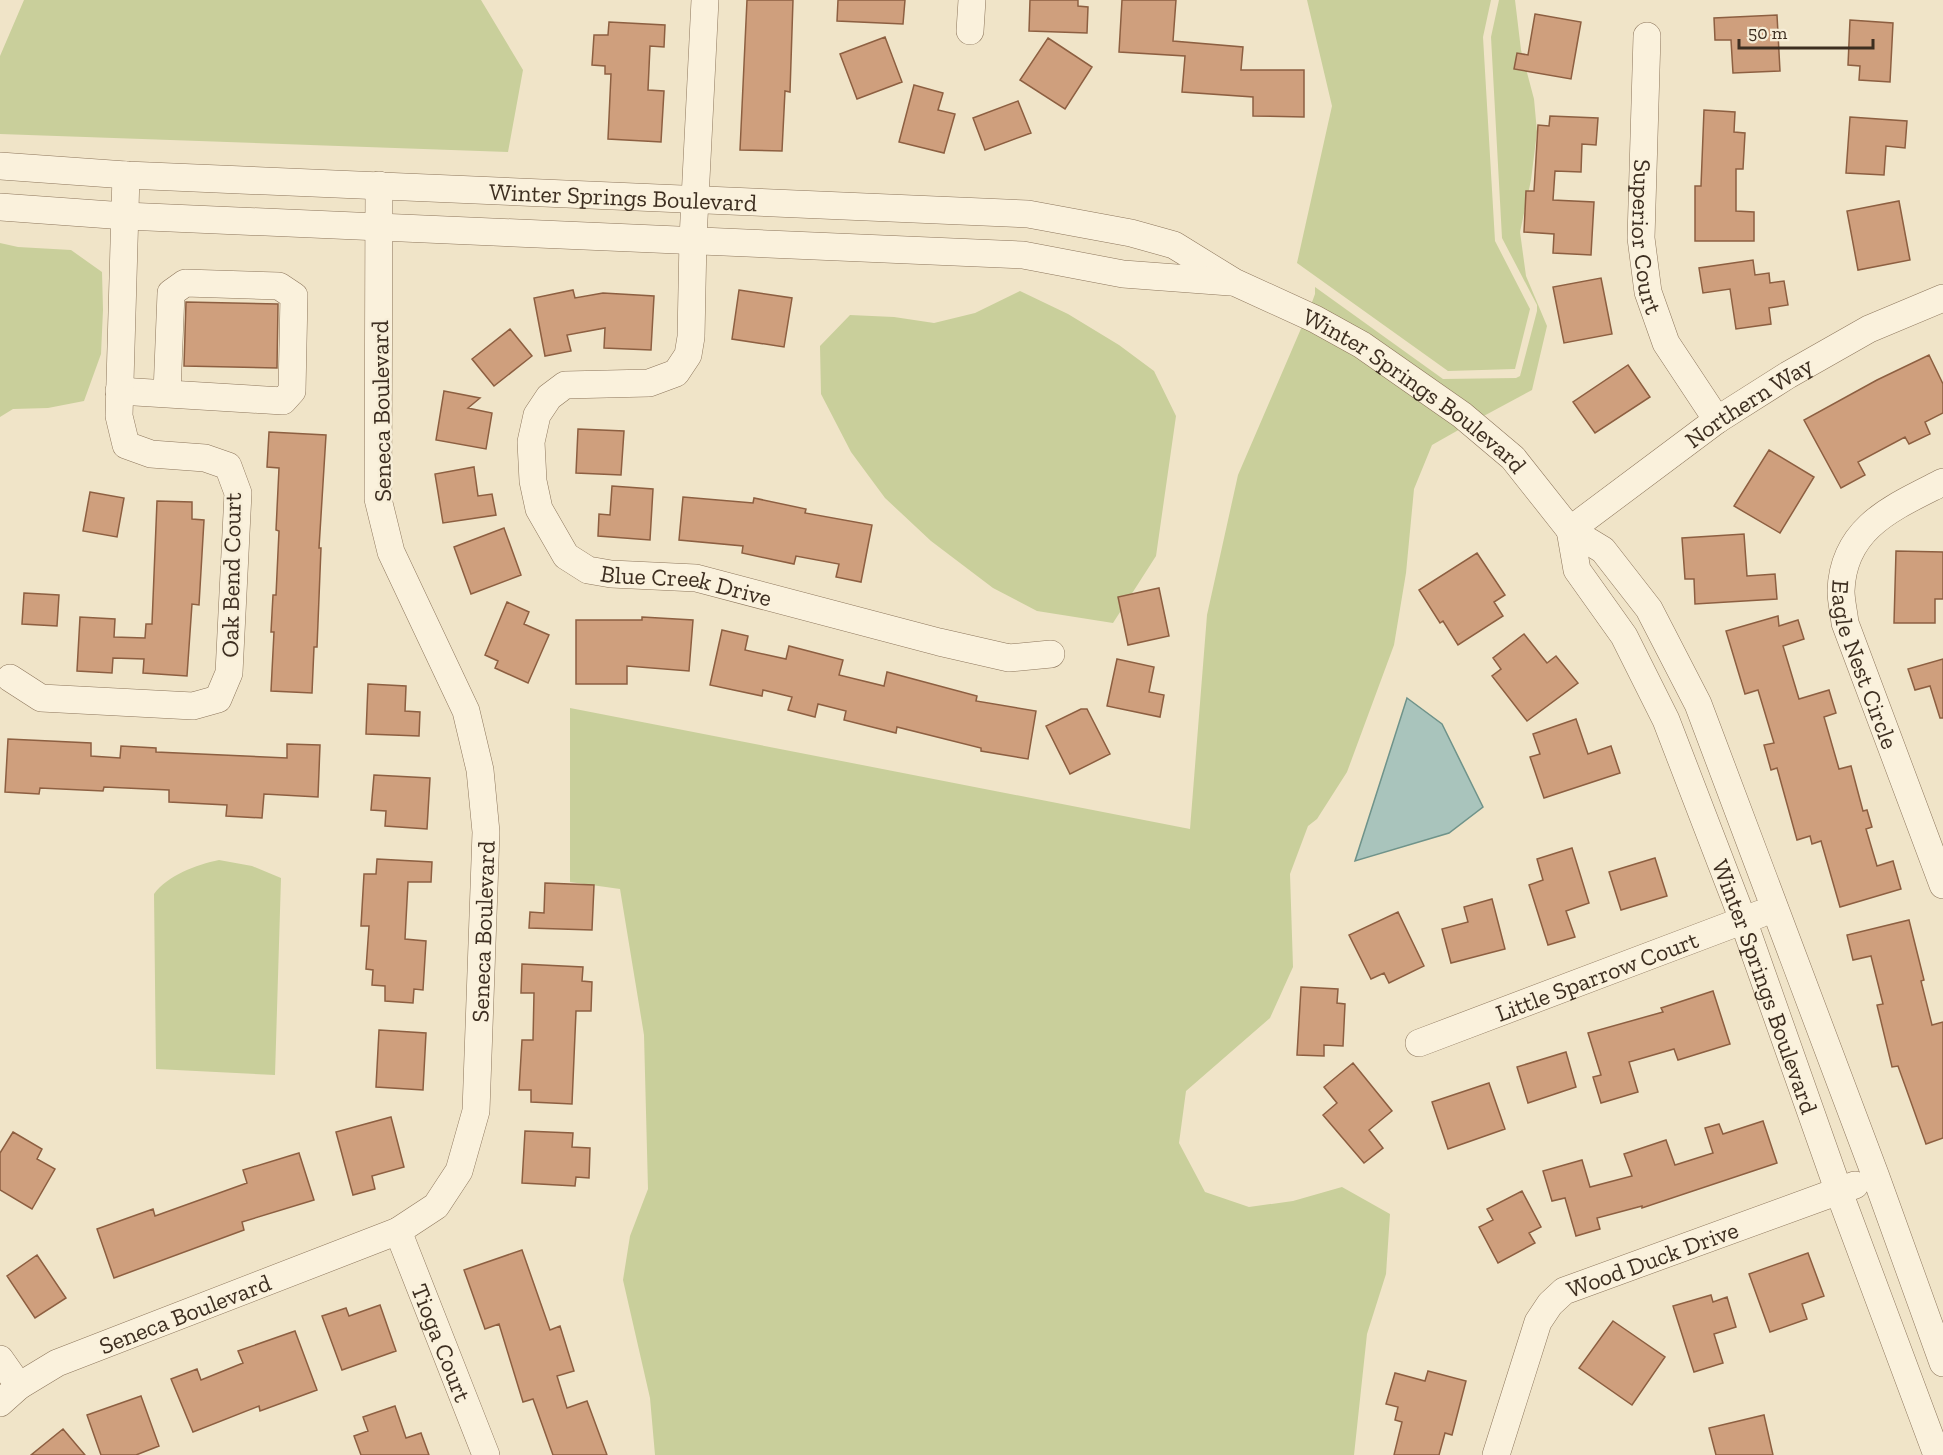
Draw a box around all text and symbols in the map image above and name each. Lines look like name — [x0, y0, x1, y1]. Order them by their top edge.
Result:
scale bar — [1739, 12, 1872, 50]
text: 50 m — [1748, 22, 1788, 44]
street label: Superior Court — [1626, 159, 1669, 318]
street label: Winter Springs Boulevard — [489, 176, 758, 217]
street label: Winter Springs Boulevard — [1299, 301, 1533, 478]
street label: Seneca Boulevard — [365, 320, 397, 502]
street label: Northern Way — [1679, 349, 1818, 454]
street label: Oak Bend Court — [215, 492, 247, 658]
street label: Blue Creek Drive — [598, 558, 775, 612]
street label: Eagle Nest Circle — [1826, 579, 1905, 753]
street label: Seneca Boulevard — [465, 840, 500, 1023]
street label: Winter Springs Boulevard — [1706, 855, 1825, 1117]
street label: Little Sparrow Court — [1491, 924, 1702, 1027]
street label: Wood Duck Drive — [1562, 1214, 1742, 1303]
street label: Seneca Boulevard — [95, 1267, 275, 1360]
street label: Tioga Court — [406, 1279, 478, 1406]

